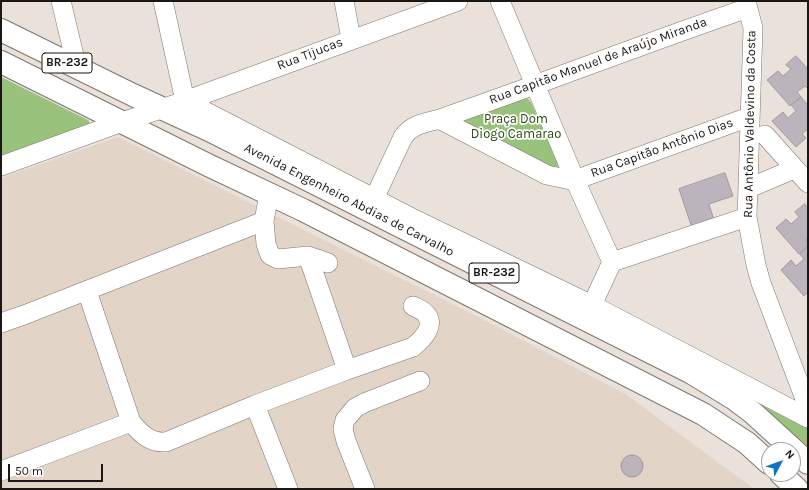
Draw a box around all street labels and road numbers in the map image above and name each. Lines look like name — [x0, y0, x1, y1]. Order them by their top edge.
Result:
street label: Rua Capitão Manuel de Araújo Miranda — [487, 14, 709, 108]
street label: Rua Antônio Valdevino da Costa — [741, 30, 759, 218]
street label: Rua Tijucas — [275, 34, 345, 74]
road number: BR-232 — [42, 53, 92, 73]
street label: Rua Capitão Antônio Dias — [589, 115, 735, 181]
street label: Avenida Engenheiro Abdias de Carvalho — [241, 140, 457, 260]
road number: BR-232 — [469, 263, 519, 283]

